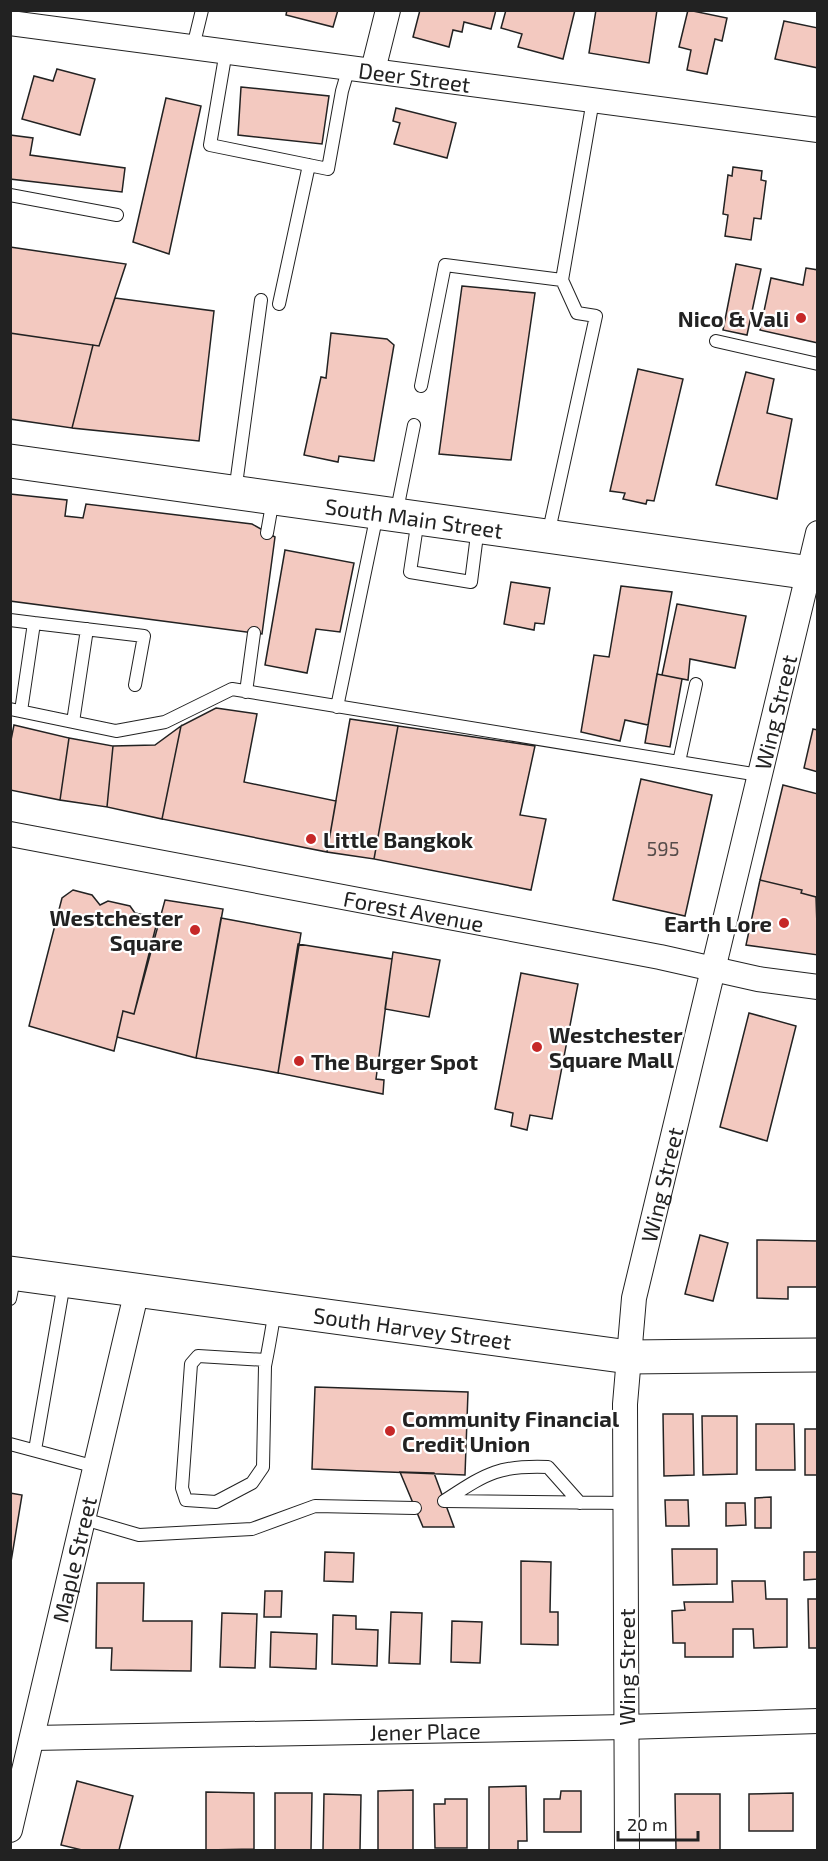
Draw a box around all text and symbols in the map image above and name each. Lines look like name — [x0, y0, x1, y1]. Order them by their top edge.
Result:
street label: Deer Street — [357, 56, 472, 97]
place label: Nico & Vali — [678, 305, 789, 331]
marker: Nico & Vali — [794, 311, 808, 325]
street label: South Main Street — [324, 492, 505, 543]
street label: Wing Street — [749, 652, 801, 772]
place label: Little Bangkok — [323, 826, 474, 852]
marker: Little Bangkok — [304, 832, 318, 846]
house number: 595 — [647, 836, 679, 860]
street label: Forest Avenue — [342, 884, 486, 936]
place label: Westchester Square — [49, 904, 184, 955]
place label: Earth Lore — [664, 910, 772, 936]
marker: Earth Lore — [777, 916, 791, 930]
marker: Westchester Square — [188, 923, 202, 937]
place label: Westchester Square Mall — [549, 1021, 683, 1072]
marker: Westchester Square Mall — [530, 1040, 544, 1054]
place label: The Burger Spot — [311, 1048, 478, 1074]
marker: The Burger Spot — [292, 1054, 306, 1068]
street label: Wing Street — [635, 1124, 688, 1245]
street label: South Harvey Street — [312, 1301, 513, 1354]
place label: Community Financial Credit Union — [402, 1405, 620, 1456]
marker: Community Financial Credit Union — [383, 1424, 397, 1438]
street label: Maple Street — [46, 1494, 101, 1625]
street label: Wing Street — [613, 1608, 639, 1726]
street label: Jener Place — [369, 1717, 481, 1745]
scale bar — [618, 1804, 698, 1842]
text: 20 m — [627, 1813, 668, 1835]

